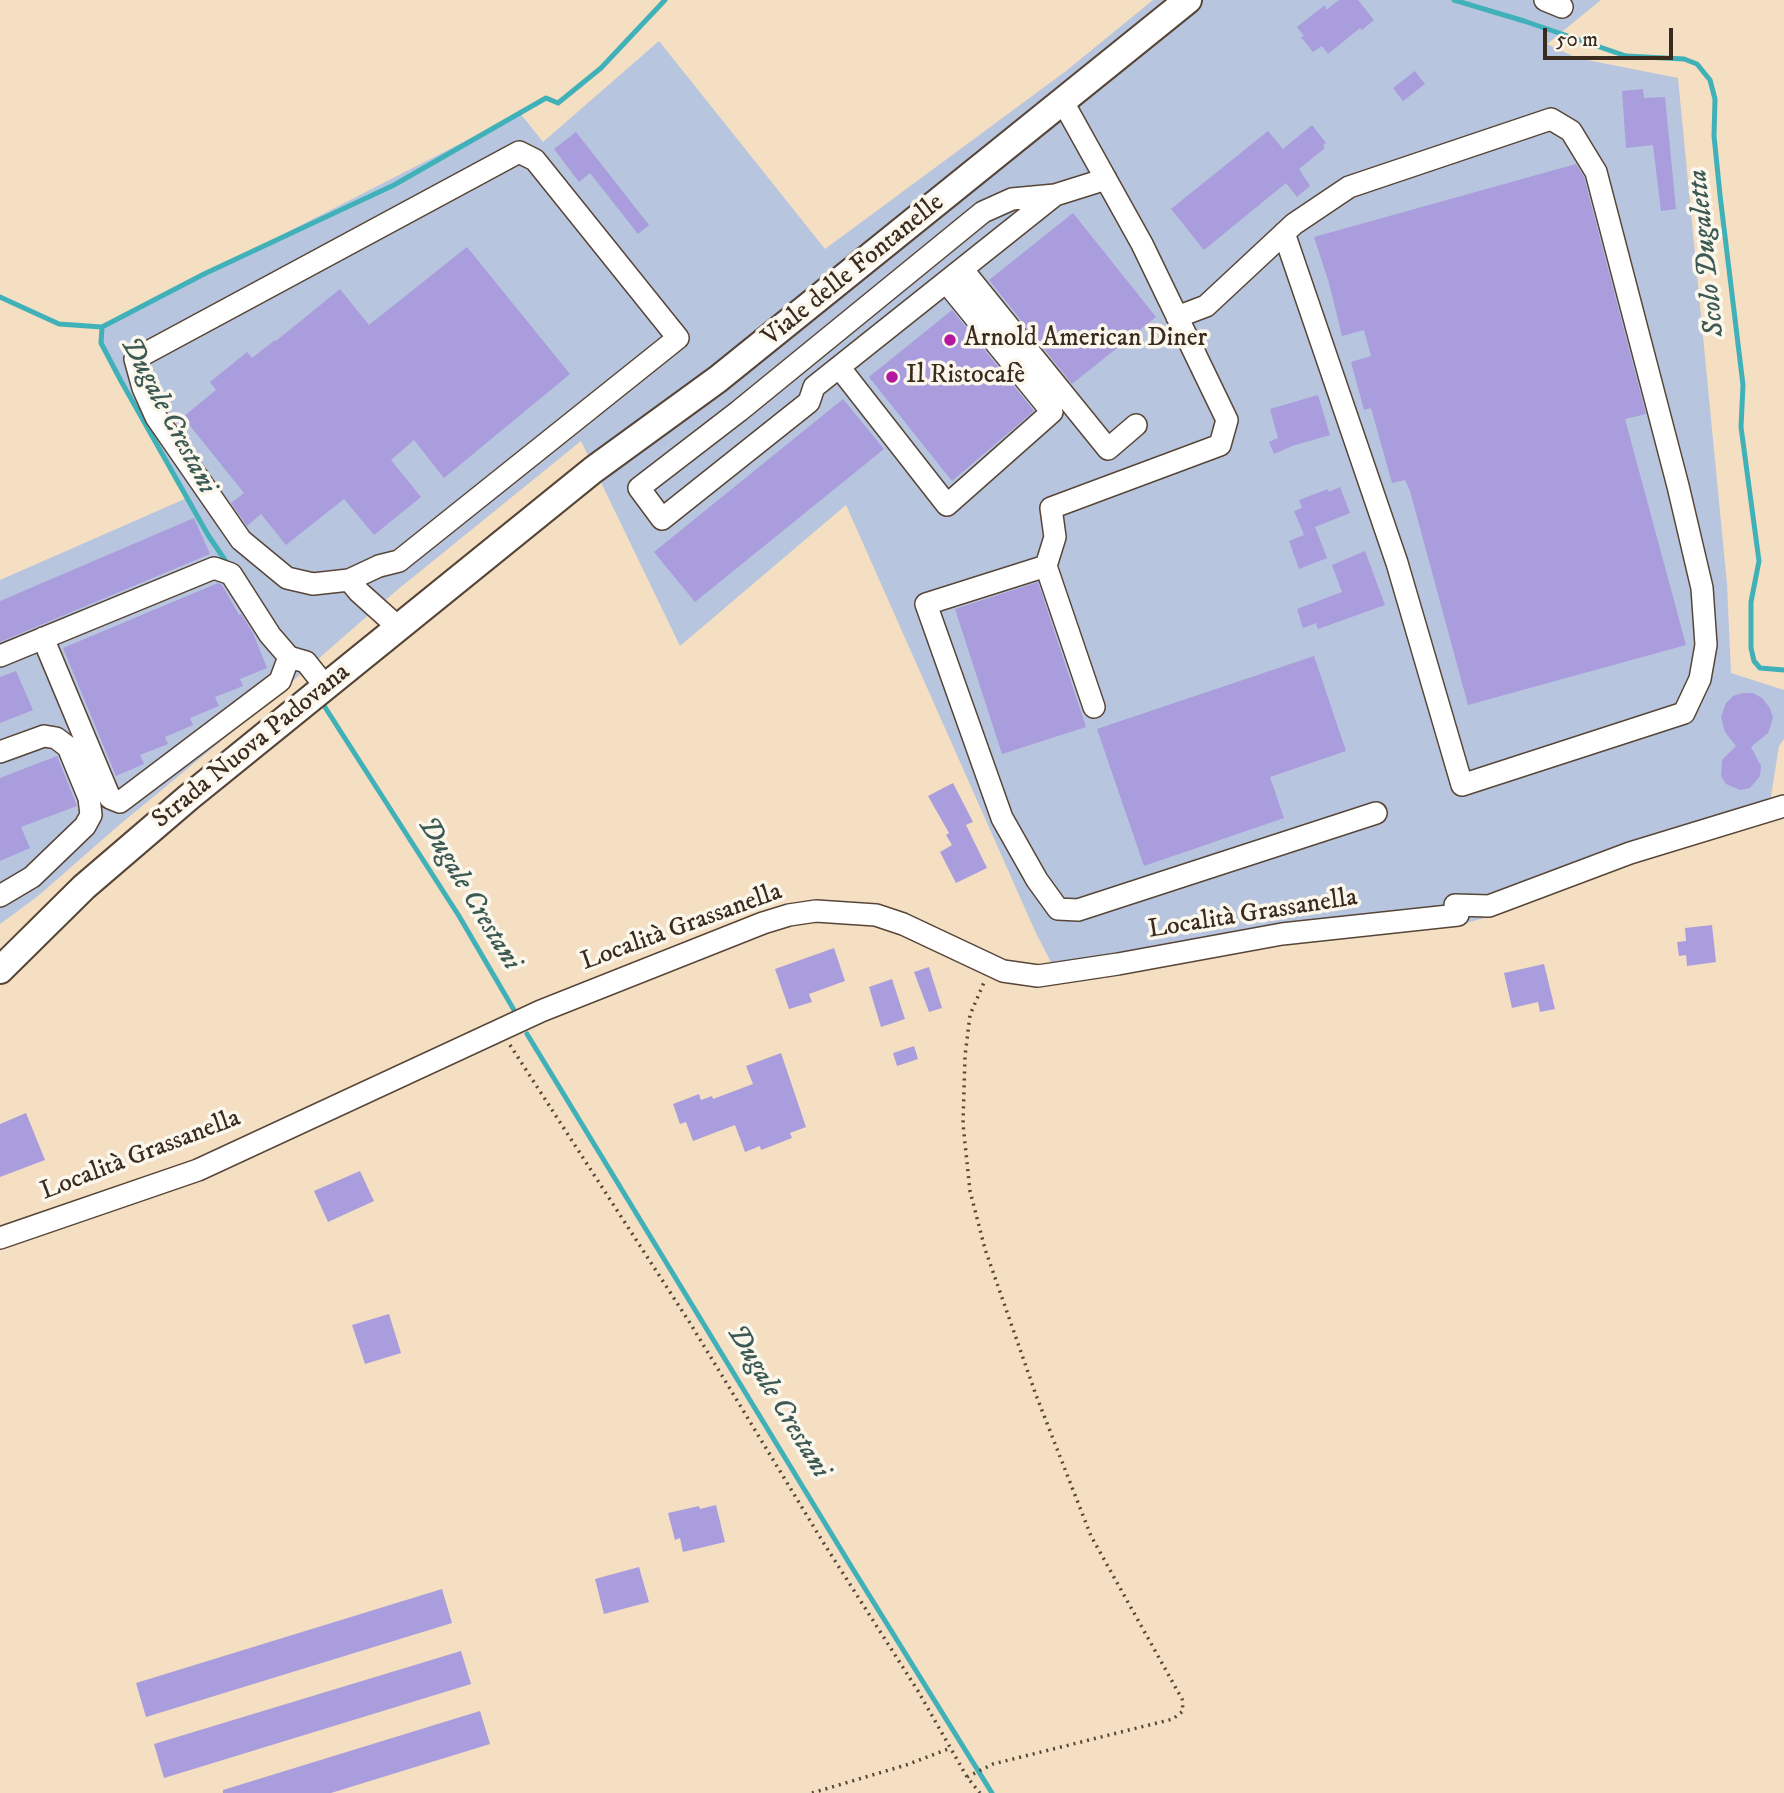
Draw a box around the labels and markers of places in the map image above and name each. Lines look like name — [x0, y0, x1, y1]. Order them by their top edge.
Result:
place label: Arnold American Diner — [964, 324, 1207, 356]
marker: Arnold American Diner — [942, 332, 958, 348]
place label: Il Ristocafè — [906, 361, 1025, 393]
marker: Il Ristocafè — [884, 369, 900, 385]

